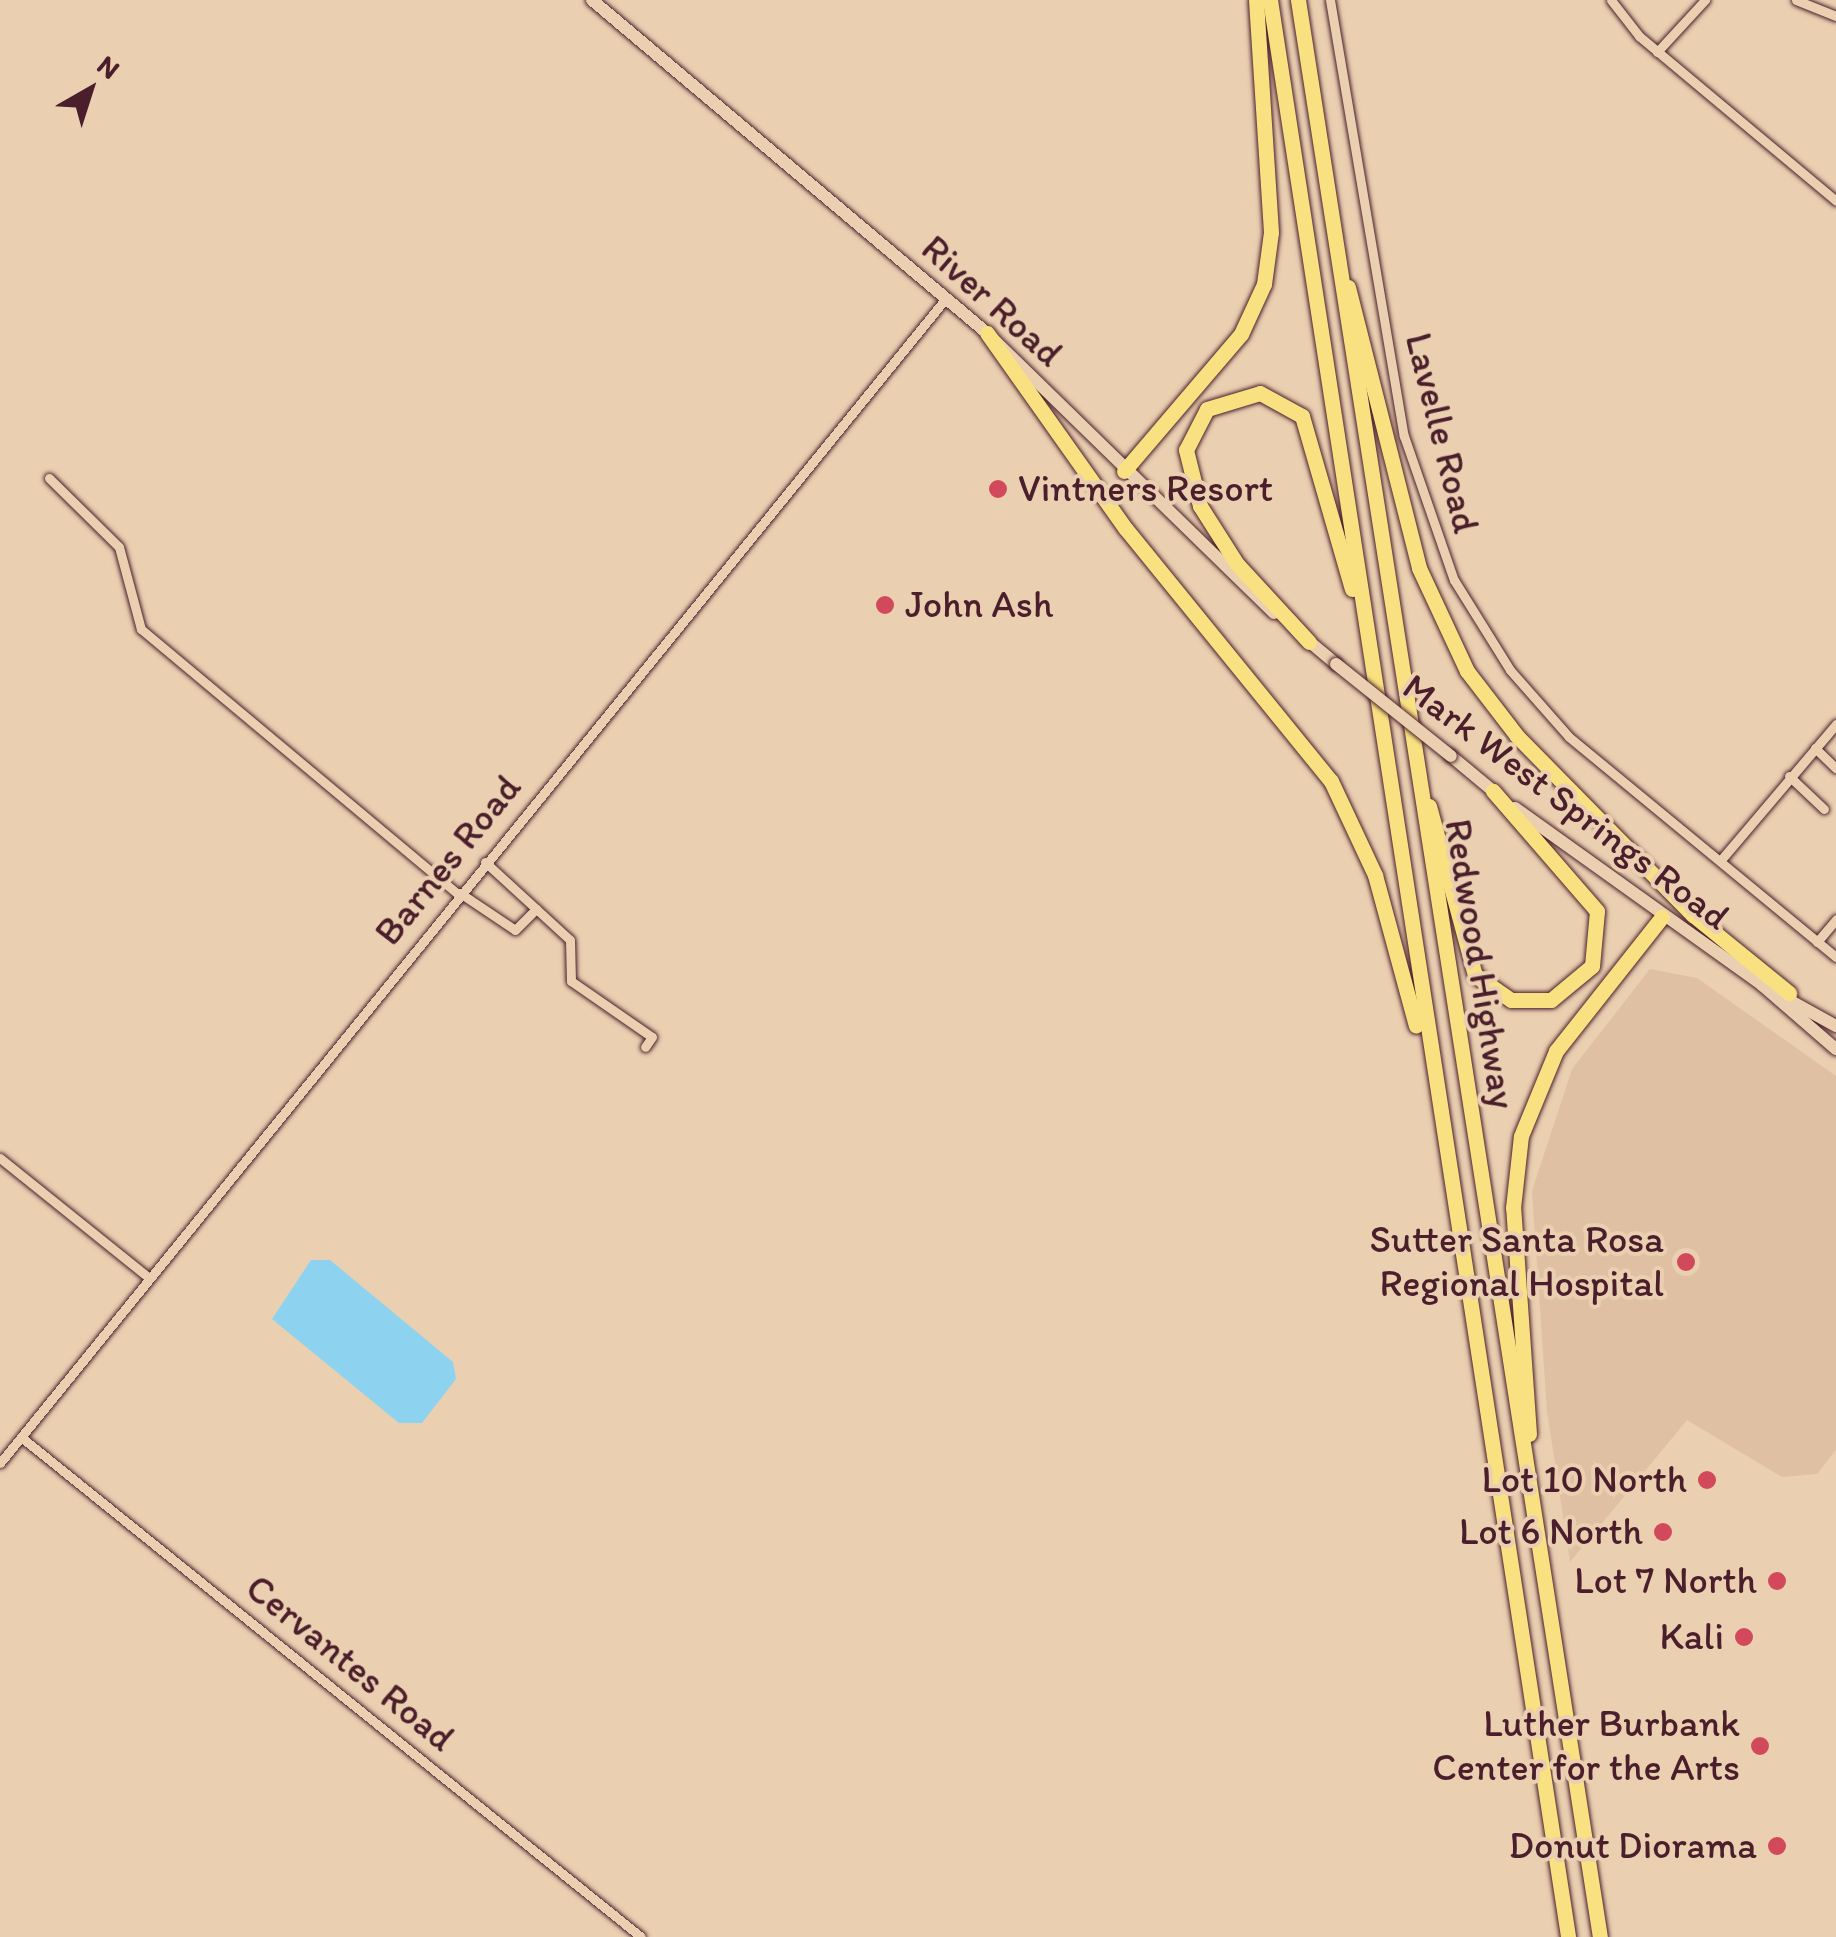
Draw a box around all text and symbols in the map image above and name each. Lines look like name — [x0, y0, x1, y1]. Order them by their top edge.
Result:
north arrow — [40, 40, 140, 140]
text: N — [91, 48, 127, 86]
street label: River Road — [912, 226, 1072, 376]
street label: Lavelle Road — [1395, 328, 1489, 538]
place label: Vintners Resort — [1018, 466, 1272, 512]
marker: Vintners Resort — [987, 478, 1009, 500]
place label: John Ash — [905, 582, 1052, 628]
marker: John Ash — [874, 594, 896, 616]
street label: Mark West Springs Road — [1394, 665, 1738, 939]
street label: Barnes Road — [366, 766, 530, 954]
street label: Redwood Highway — [1435, 816, 1525, 1112]
place label: Sutter Santa Rosa Regional Hospital — [1371, 1217, 1664, 1306]
marker: Sutter Santa Rosa Regional Hospital — [1673, 1249, 1699, 1275]
place label: Lot 10 North — [1481, 1457, 1687, 1503]
marker: Lot 10 North — [1696, 1469, 1718, 1491]
place label: Lot 6 North — [1458, 1509, 1643, 1555]
marker: Lot 6 North — [1652, 1521, 1674, 1543]
place label: Lot 7 North — [1574, 1558, 1757, 1604]
street label: Cervantes Road — [236, 1565, 464, 1761]
marker: Lot 7 North — [1766, 1570, 1788, 1592]
place label: Kali — [1659, 1614, 1724, 1660]
marker: Kali — [1733, 1626, 1755, 1648]
place label: Luther Burbank Center for the Arts — [1433, 1701, 1740, 1790]
marker: Luther Burbank Center for the Arts — [1749, 1735, 1771, 1757]
place label: Donut Diorama — [1508, 1823, 1757, 1869]
marker: Donut Diorama — [1766, 1835, 1788, 1857]

